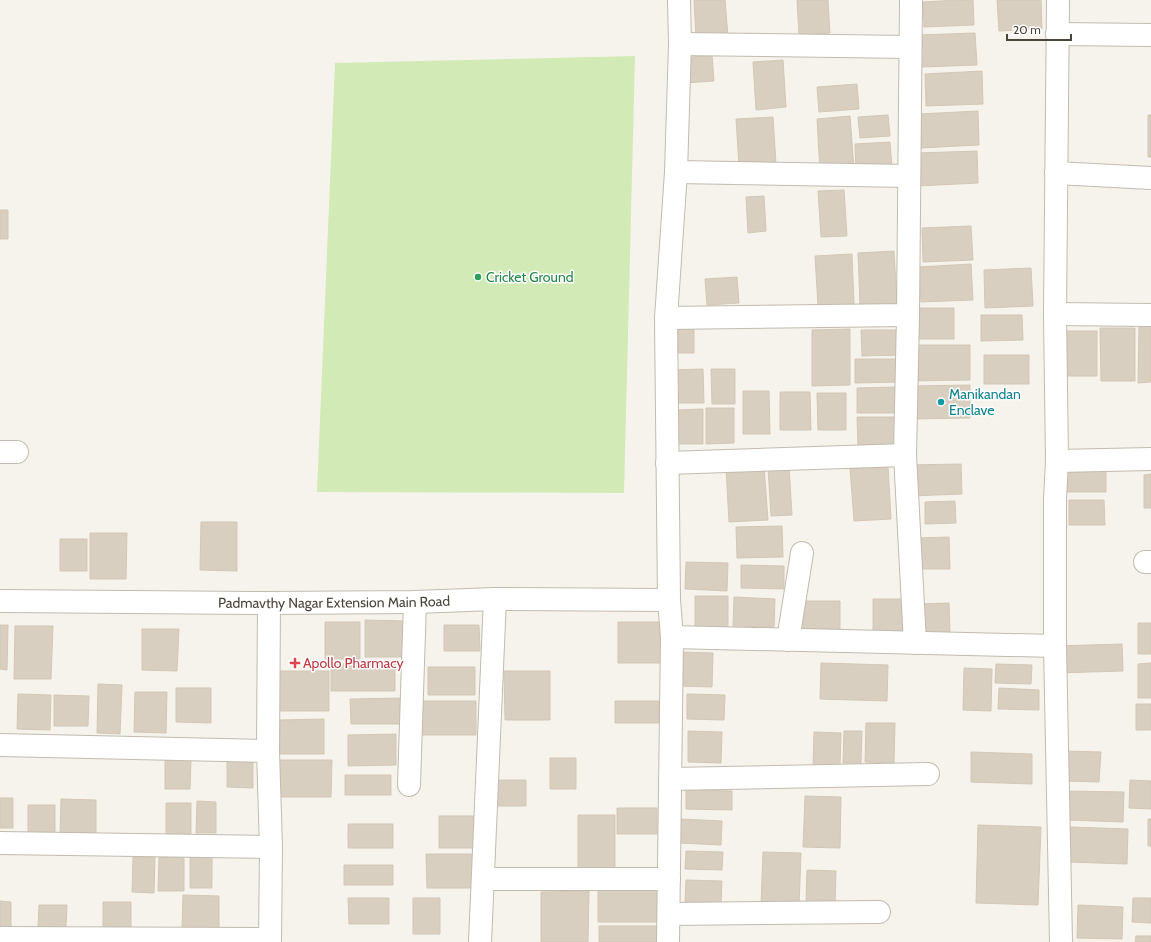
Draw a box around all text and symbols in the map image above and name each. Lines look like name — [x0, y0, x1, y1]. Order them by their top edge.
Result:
scale bar — [1007, 16, 1071, 42]
text: 20 m — [1013, 22, 1041, 37]
place label: Cricket Ground — [486, 268, 573, 286]
marker: Cricket Ground — [473, 272, 483, 282]
place label: Manikandan Enclave — [949, 385, 1021, 419]
marker: Manikandan Enclave — [936, 397, 946, 407]
street label: Padmavthy Nagar Extension Main Road — [218, 592, 450, 612]
place label: Apollo Pharmacy — [303, 654, 404, 672]
marker: Apollo Pharmacy — [290, 658, 300, 668]

